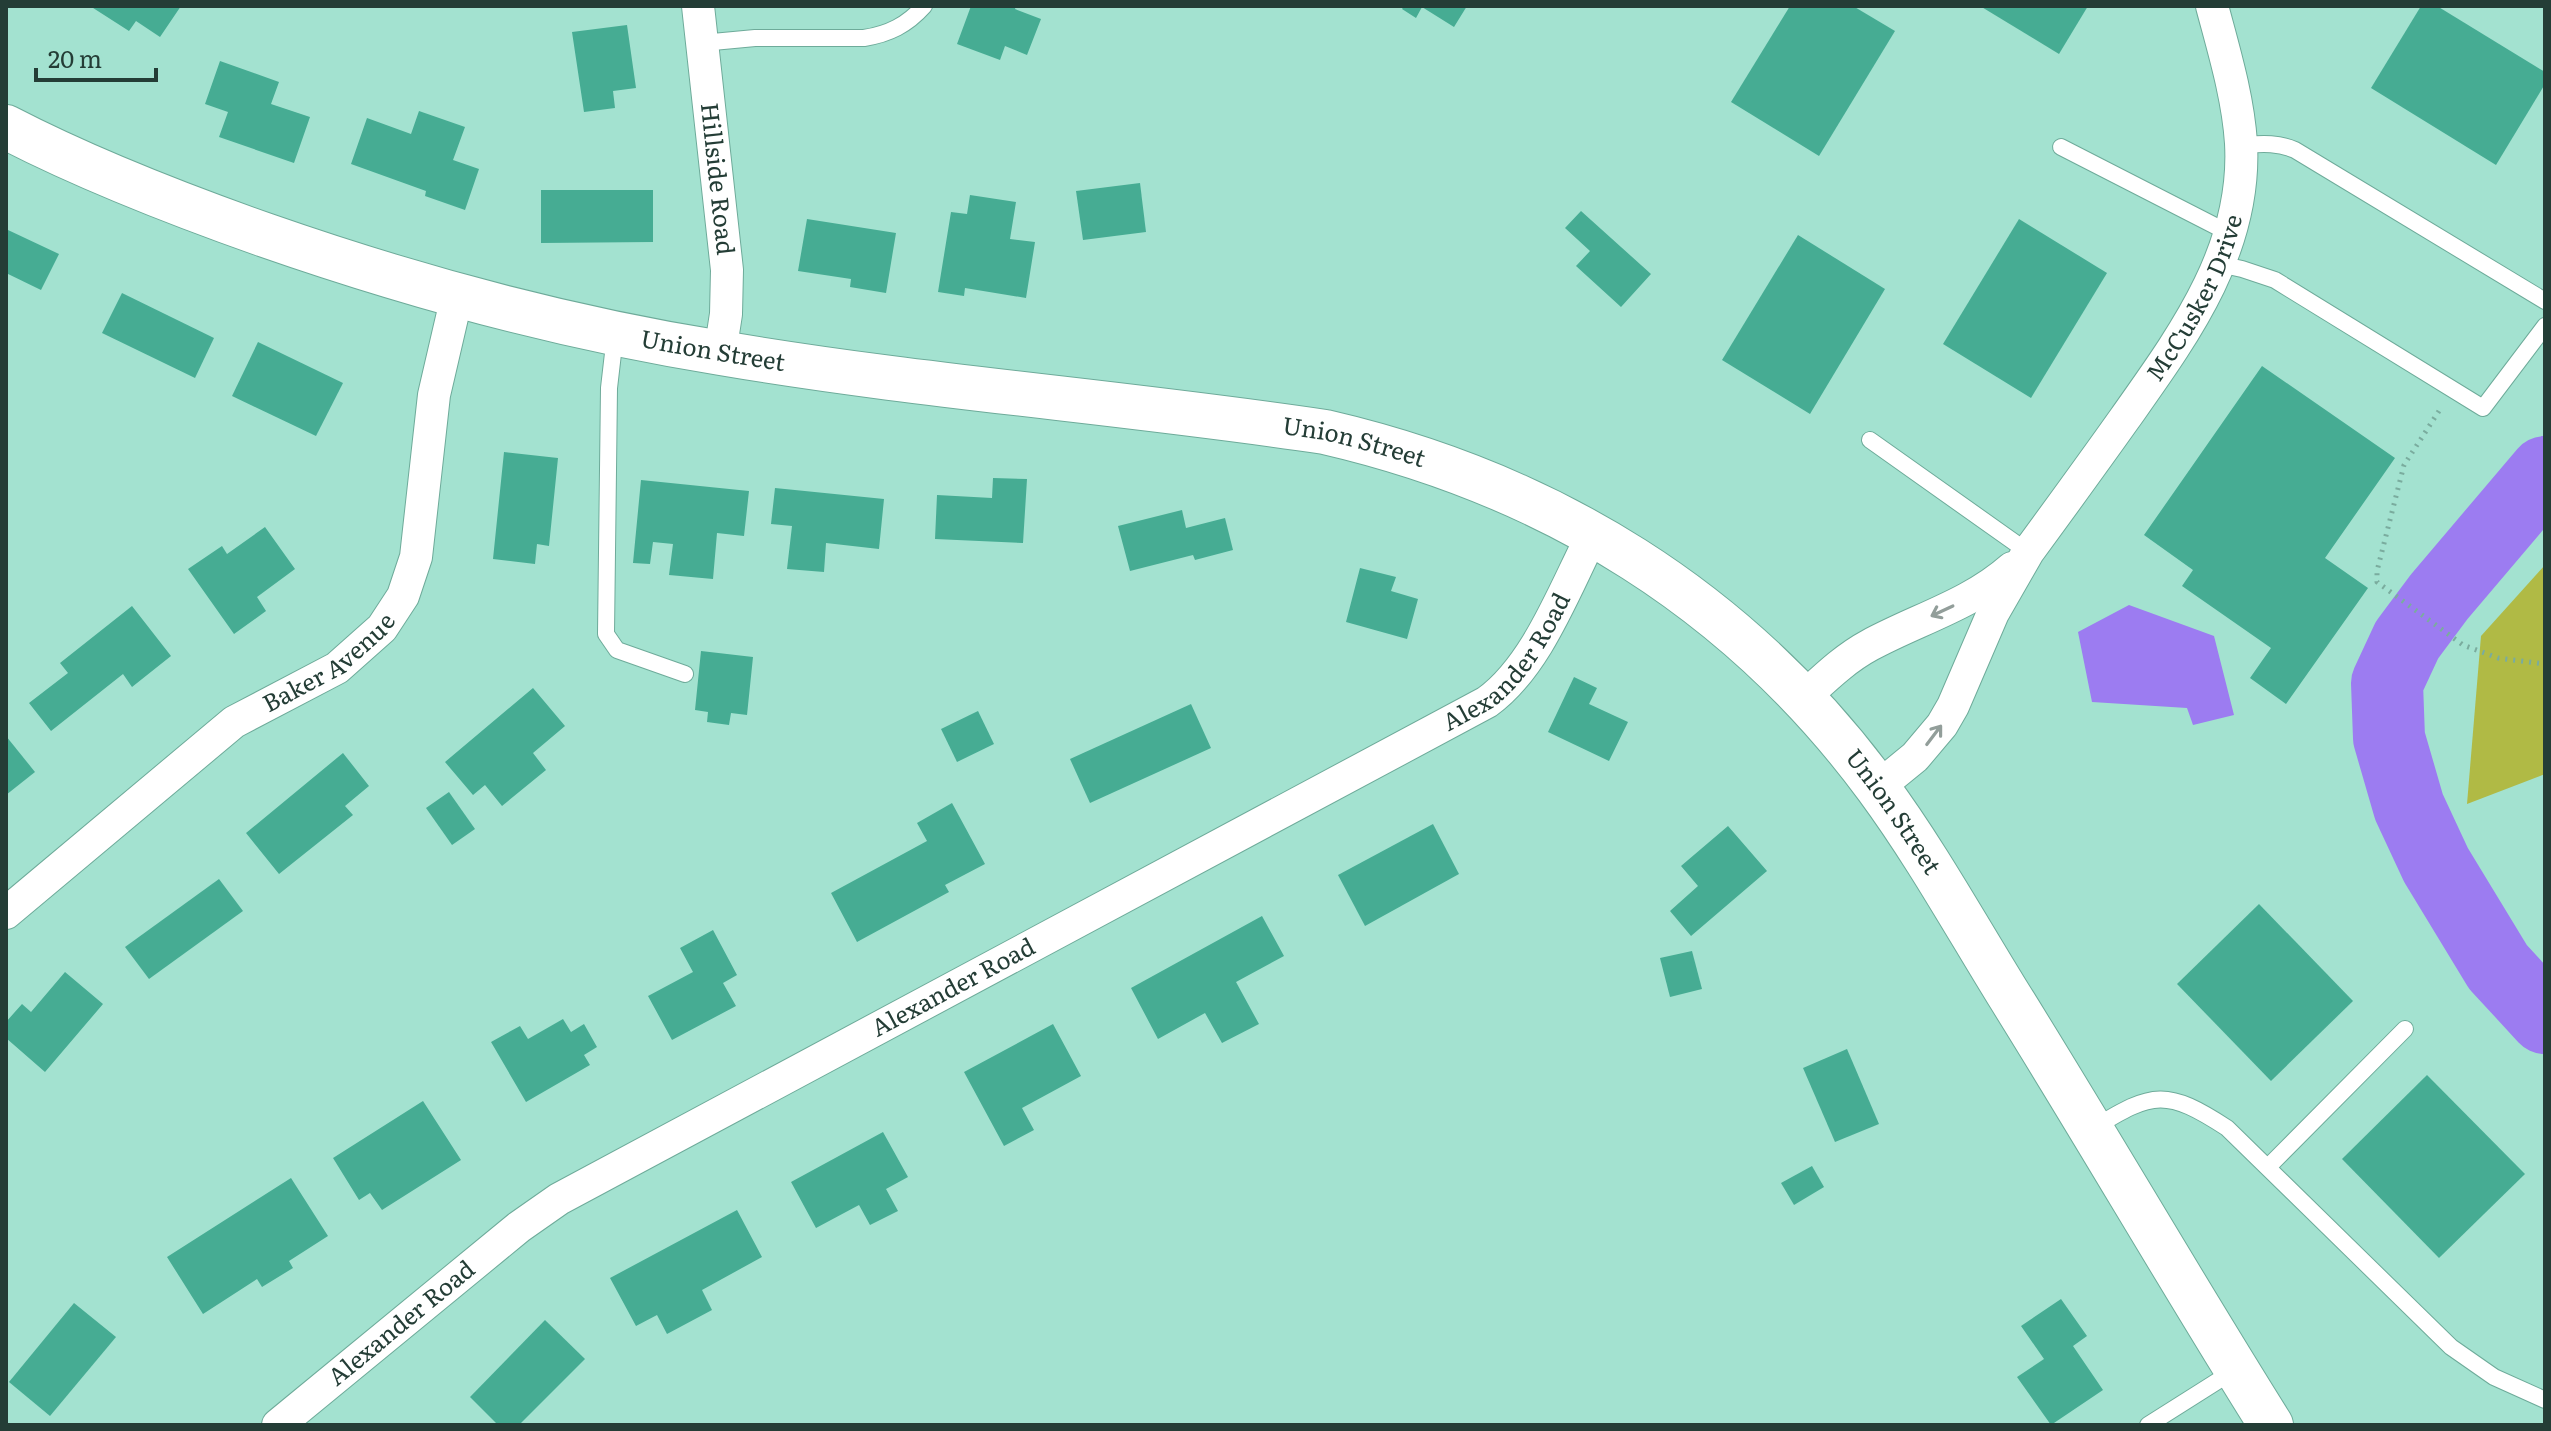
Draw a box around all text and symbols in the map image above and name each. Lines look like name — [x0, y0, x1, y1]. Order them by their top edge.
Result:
scale bar — [36, 32, 156, 82]
text: 20 m — [48, 40, 102, 75]
street label: Hillside Road — [694, 101, 745, 257]
street label: McCusker Drive — [2136, 210, 2249, 387]
street label: Union Street — [638, 319, 788, 378]
street label: Union Street — [1281, 406, 1431, 474]
street label: Alexander Road — [1435, 586, 1577, 738]
street label: Baker Avenue — [255, 605, 402, 719]
one-way arrow — [1930, 605, 1954, 620]
one-way arrow — [1926, 725, 1943, 746]
street label: Union Street — [1839, 740, 1951, 880]
street label: Alexander Road — [864, 927, 1040, 1044]
street label: Alexander Road — [319, 1250, 481, 1392]

